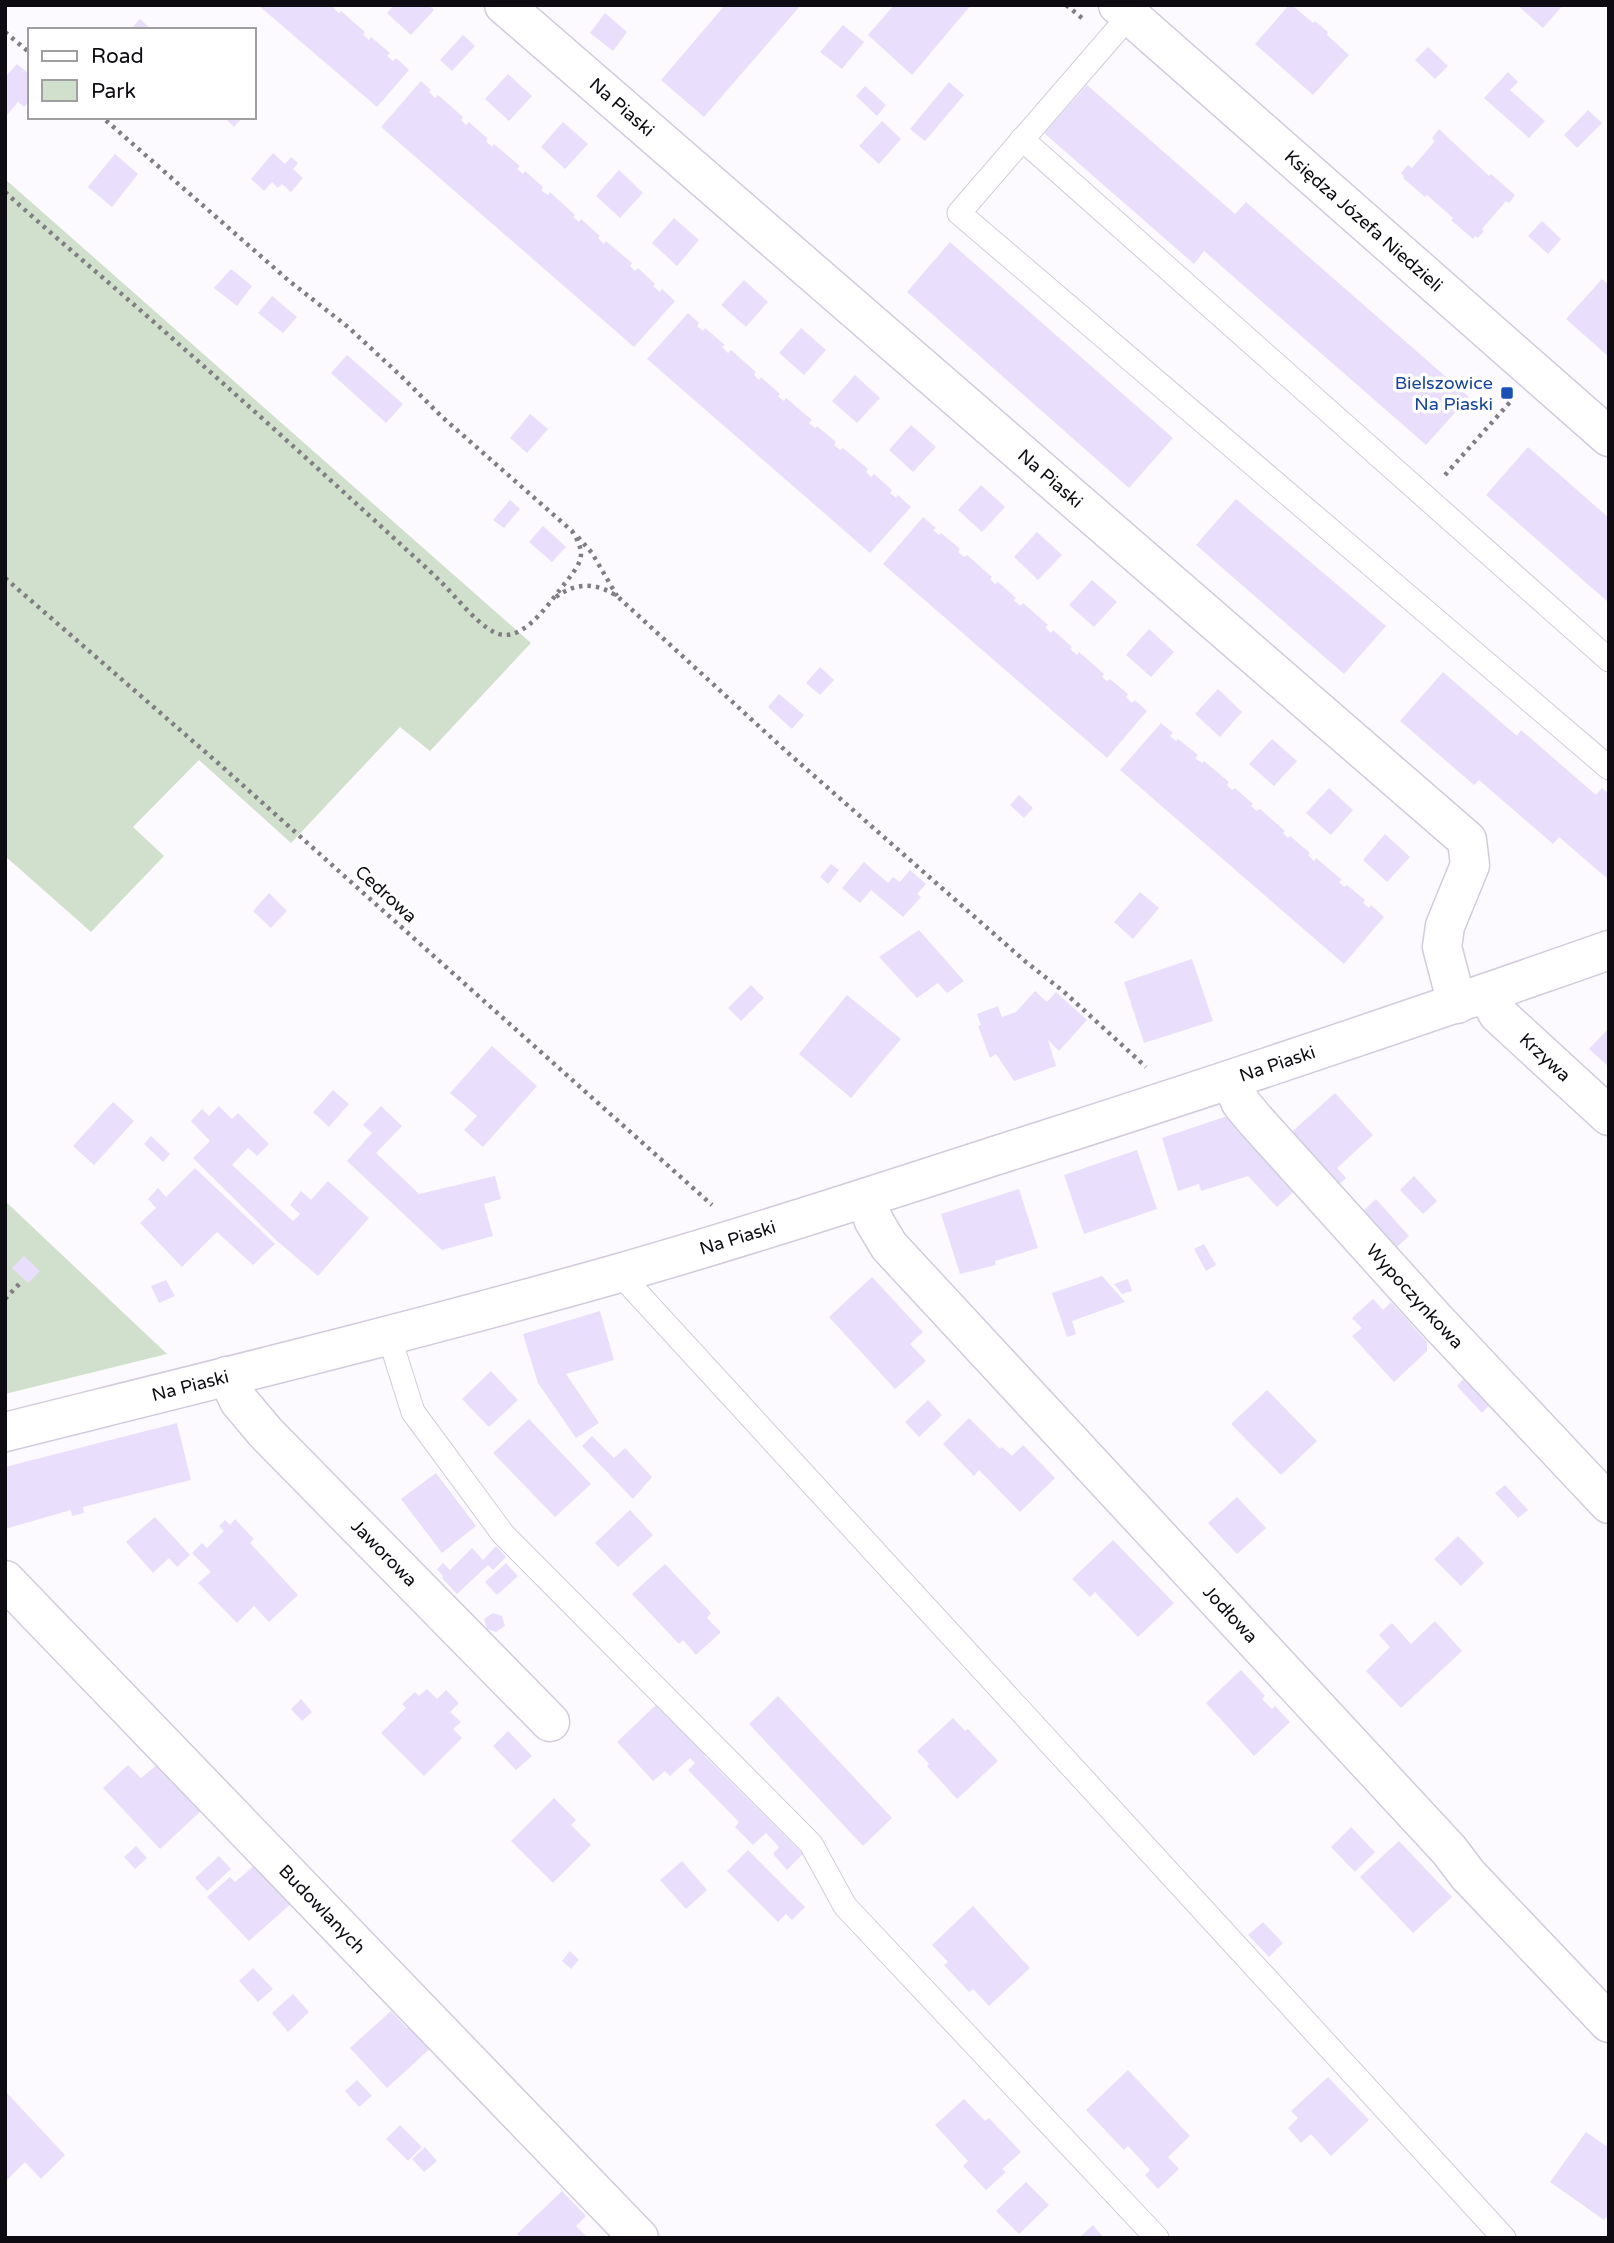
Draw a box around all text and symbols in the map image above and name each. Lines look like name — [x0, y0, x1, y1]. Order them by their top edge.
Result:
legend — [28, 28, 256, 119]
text: Road — [91, 44, 144, 69]
street label: Na Piaski — [585, 73, 659, 141]
text: Park — [91, 79, 136, 104]
street label: Księdza Józefa Niedzieli — [1280, 146, 1447, 296]
place label: Bielszowice Na Piaski — [1395, 372, 1493, 415]
marker: Bielszowice Na Piaski — [1499, 385, 1515, 401]
street label: Na Piaski — [1013, 445, 1087, 513]
street label: Cedrowa — [351, 861, 421, 927]
street label: Krzywa — [1515, 1028, 1575, 1086]
street label: Na Piaski — [1236, 1041, 1318, 1087]
street label: Na Piaski — [697, 1216, 779, 1260]
street label: Wypoczynkowa — [1361, 1239, 1468, 1353]
street label: Na Piaski — [149, 1366, 231, 1406]
street label: Jaworowa — [346, 1515, 422, 1591]
street label: Jodłowa — [1198, 1581, 1262, 1648]
street label: Budowlanych — [274, 1860, 370, 1958]

